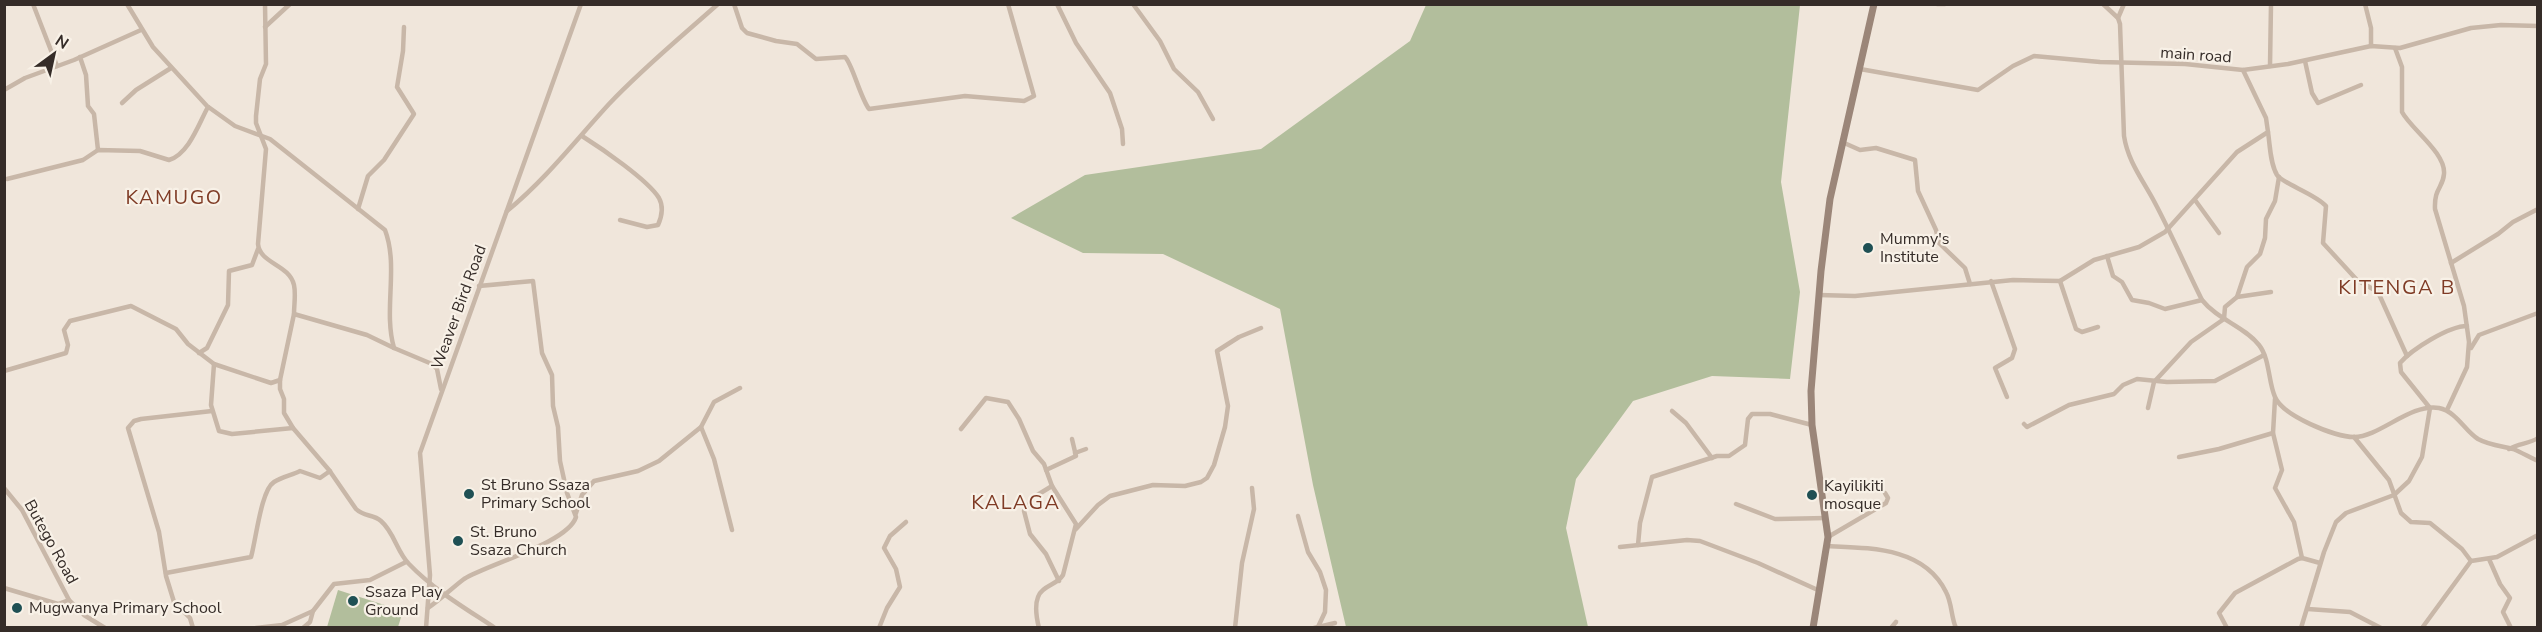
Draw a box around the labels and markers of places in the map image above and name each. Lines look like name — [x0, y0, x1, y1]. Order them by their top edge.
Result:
place label: Mummy's Institute — [1880, 228, 1949, 268]
marker: Mummy's Institute — [1861, 241, 1875, 255]
place label: St Bruno Ssaza Primary School — [481, 474, 590, 514]
place label: Kayilikiti mosque — [1824, 475, 1884, 515]
marker: St Bruno Ssaza Primary School — [462, 487, 476, 501]
marker: Kayilikiti mosque — [1805, 488, 1819, 502]
place label: St. Bruno Ssaza Church — [470, 521, 567, 561]
marker: St. Bruno Ssaza Church — [451, 534, 465, 548]
place label: Ssaza Play Ground — [365, 581, 443, 621]
marker: Ssaza Play Ground — [346, 594, 360, 608]
place label: Mugwanya Primary School — [29, 597, 222, 619]
marker: Mugwanya Primary School — [10, 601, 24, 615]

